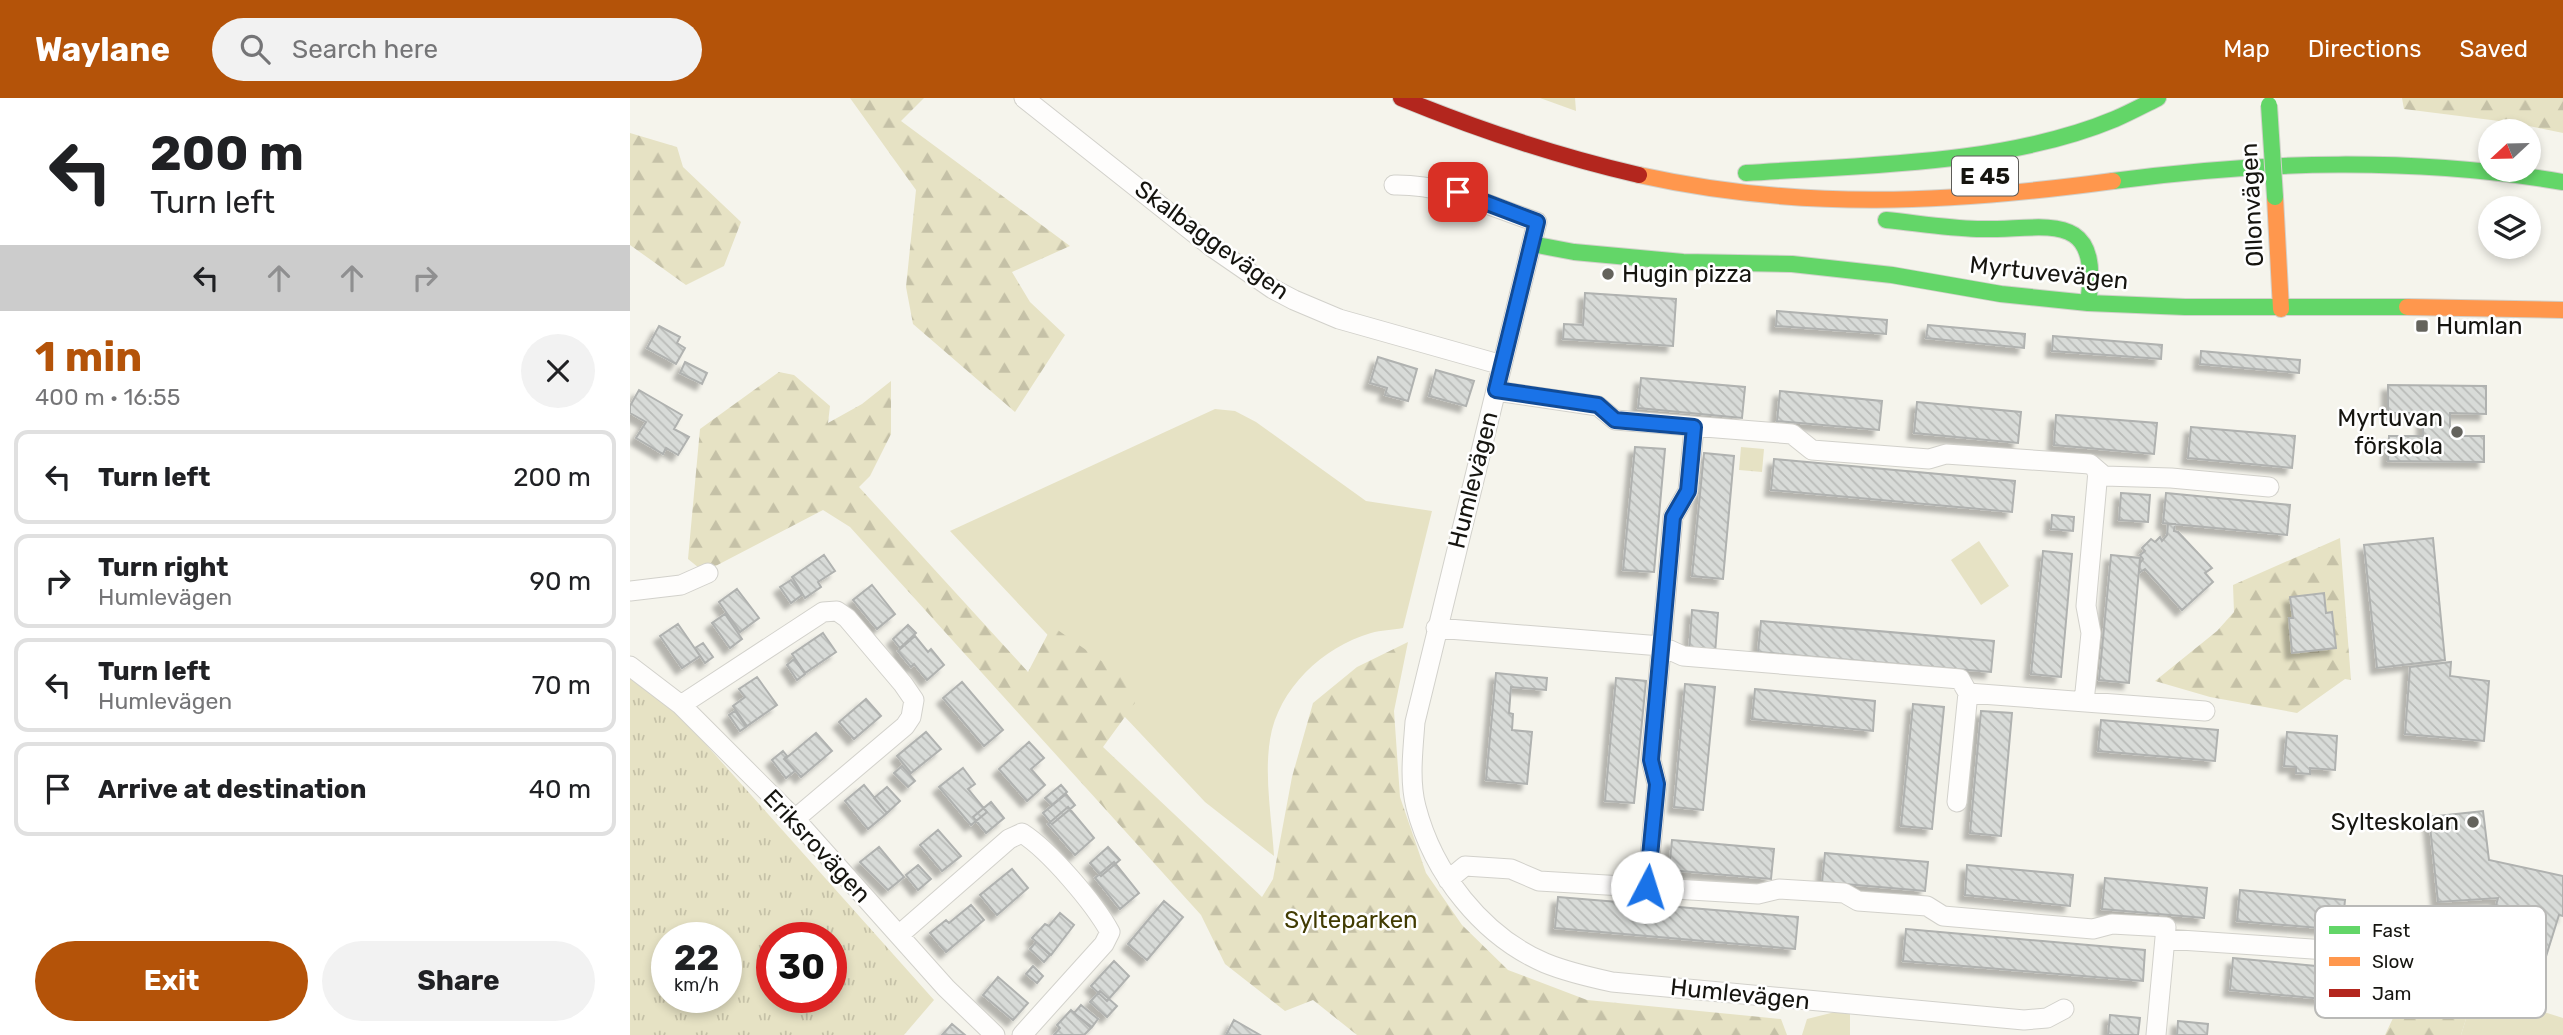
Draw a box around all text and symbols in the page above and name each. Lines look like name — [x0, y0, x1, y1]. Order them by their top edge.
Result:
search box — [212, 18, 702, 81]
text: Waylane — [35, 30, 170, 69]
icon: search — [236, 30, 274, 68]
text: Search here — [292, 34, 438, 65]
text: Map — [2223, 35, 2270, 63]
text: Directions — [2308, 35, 2421, 63]
text: Saved — [2459, 35, 2528, 63]
north arrow — [2478, 119, 2541, 182]
map controls — [2478, 119, 2541, 259]
text: 200 m — [150, 124, 304, 182]
icon: left — [35, 126, 126, 217]
street label: Ollonvägen — [2235, 142, 2269, 268]
road number: E 45 — [1952, 156, 2018, 195]
pin — [1428, 162, 1488, 222]
icon: arrive — [1439, 173, 1477, 211]
street label: Skalbaggevägen — [1129, 175, 1295, 305]
text: Turn left — [150, 183, 275, 221]
button: layers — [2478, 196, 2541, 259]
street label: Myrtuvevägen — [1968, 251, 2130, 295]
icon: left — [187, 259, 225, 297]
icon: ahead — [260, 259, 298, 297]
icon: ahead — [333, 259, 371, 297]
icon: right — [406, 259, 444, 297]
place label: Hugin pizza — [1622, 260, 1752, 288]
marker: Hugin pizza — [1600, 266, 1616, 282]
place label: Humlan — [2436, 312, 2523, 340]
marker: Humlan — [2414, 318, 2430, 334]
text: 1 min — [35, 332, 142, 382]
button: close — [521, 334, 595, 408]
text: 400 m · 16:55 — [35, 383, 180, 411]
place label: Myrtuvan förskola — [2337, 404, 2443, 460]
street label: Humlevägen — [1442, 409, 1504, 551]
marker: Myrtuvan förskola — [2449, 424, 2465, 440]
icon: left — [39, 458, 77, 496]
text: Turn left — [98, 462, 210, 493]
text: 200 m — [513, 462, 591, 493]
text: Turn right — [98, 552, 228, 583]
icon: right — [39, 562, 77, 600]
text: 90 m — [530, 566, 591, 597]
text: Humlevägen — [98, 583, 232, 611]
text: Turn left — [98, 656, 210, 687]
icon: left — [39, 666, 77, 704]
text: 70 m — [532, 670, 591, 701]
text: Humlevägen — [98, 687, 232, 715]
icon: arrive — [39, 770, 77, 808]
text: Arrive at destination — [98, 774, 366, 805]
text: 40 m — [529, 774, 591, 805]
street label: Eriksrovägen — [757, 784, 877, 908]
place label: Sylteskolan — [2331, 808, 2459, 836]
marker: Sylteskolan — [2465, 814, 2481, 830]
position arrow — [1610, 850, 1684, 924]
park label: Sylteparken — [1284, 906, 1418, 934]
legend — [2315, 906, 2546, 1018]
text: Fast — [2372, 919, 2411, 942]
speed limit sign: 30 — [756, 922, 847, 1013]
text: 22 — [674, 937, 719, 979]
button: Exit — [35, 941, 308, 1021]
button: Share — [322, 941, 595, 1021]
text: Slow — [2372, 950, 2414, 973]
street label: Humlevägen — [1669, 973, 1811, 1015]
text: km/h — [674, 974, 719, 996]
text: Jam — [2372, 982, 2411, 1005]

